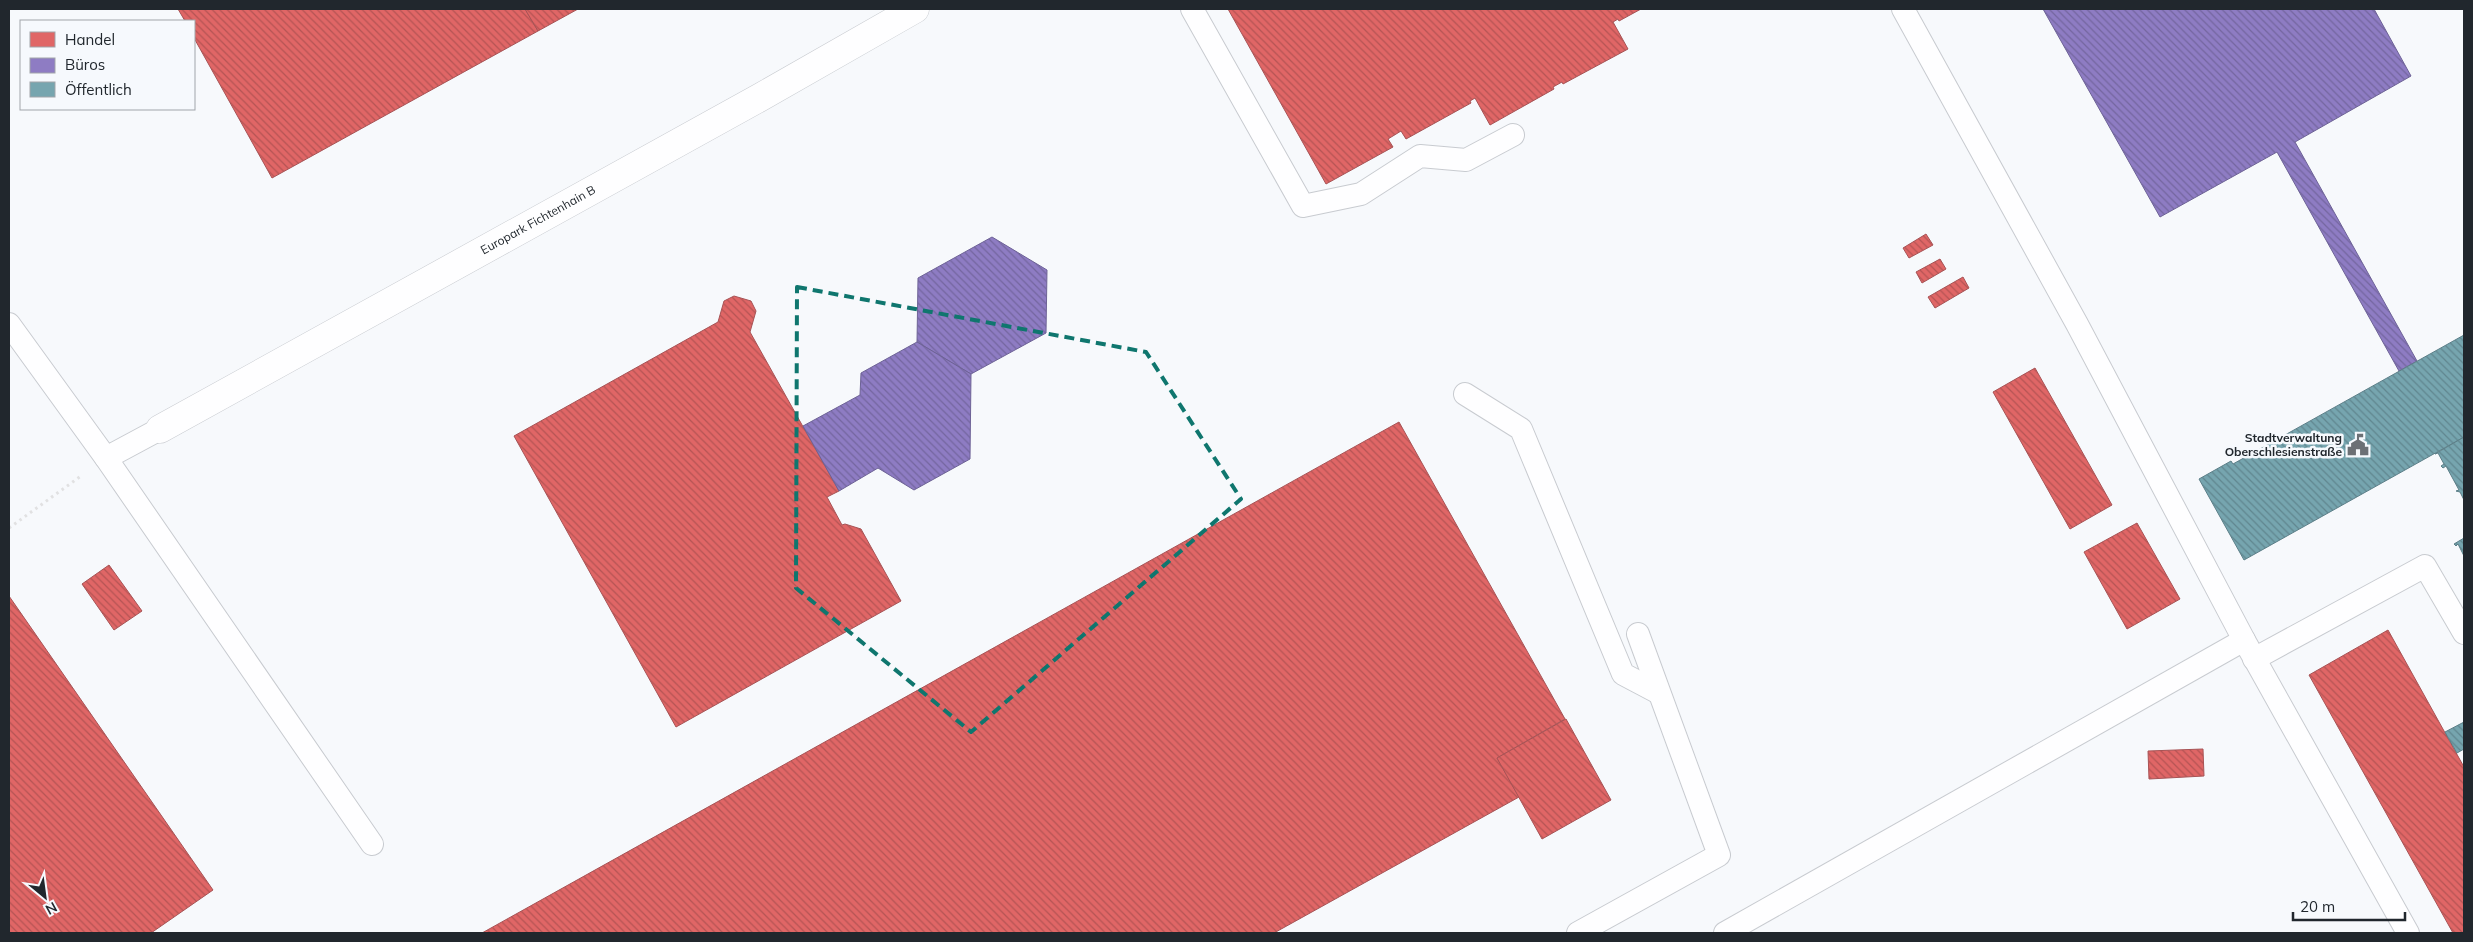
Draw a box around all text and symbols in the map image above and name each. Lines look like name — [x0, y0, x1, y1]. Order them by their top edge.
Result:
legend — [20, 20, 195, 110]
text: Handel — [65, 30, 115, 49]
text: Büros — [65, 55, 105, 74]
text: Öffentlich — [65, 80, 132, 99]
street label: Europark Fichtenhain B — [478, 182, 598, 257]
place label: Stadtverwaltung Oberschlesienstraße — [2225, 430, 2342, 459]
public building icon: Stadtverwaltung Oberschlesienstraße — [2345, 432, 2371, 458]
north arrow — [20, 872, 70, 922]
scale bar — [2293, 890, 2406, 922]
text: 20 m — [2300, 897, 2335, 916]
text: N — [42, 898, 60, 919]

